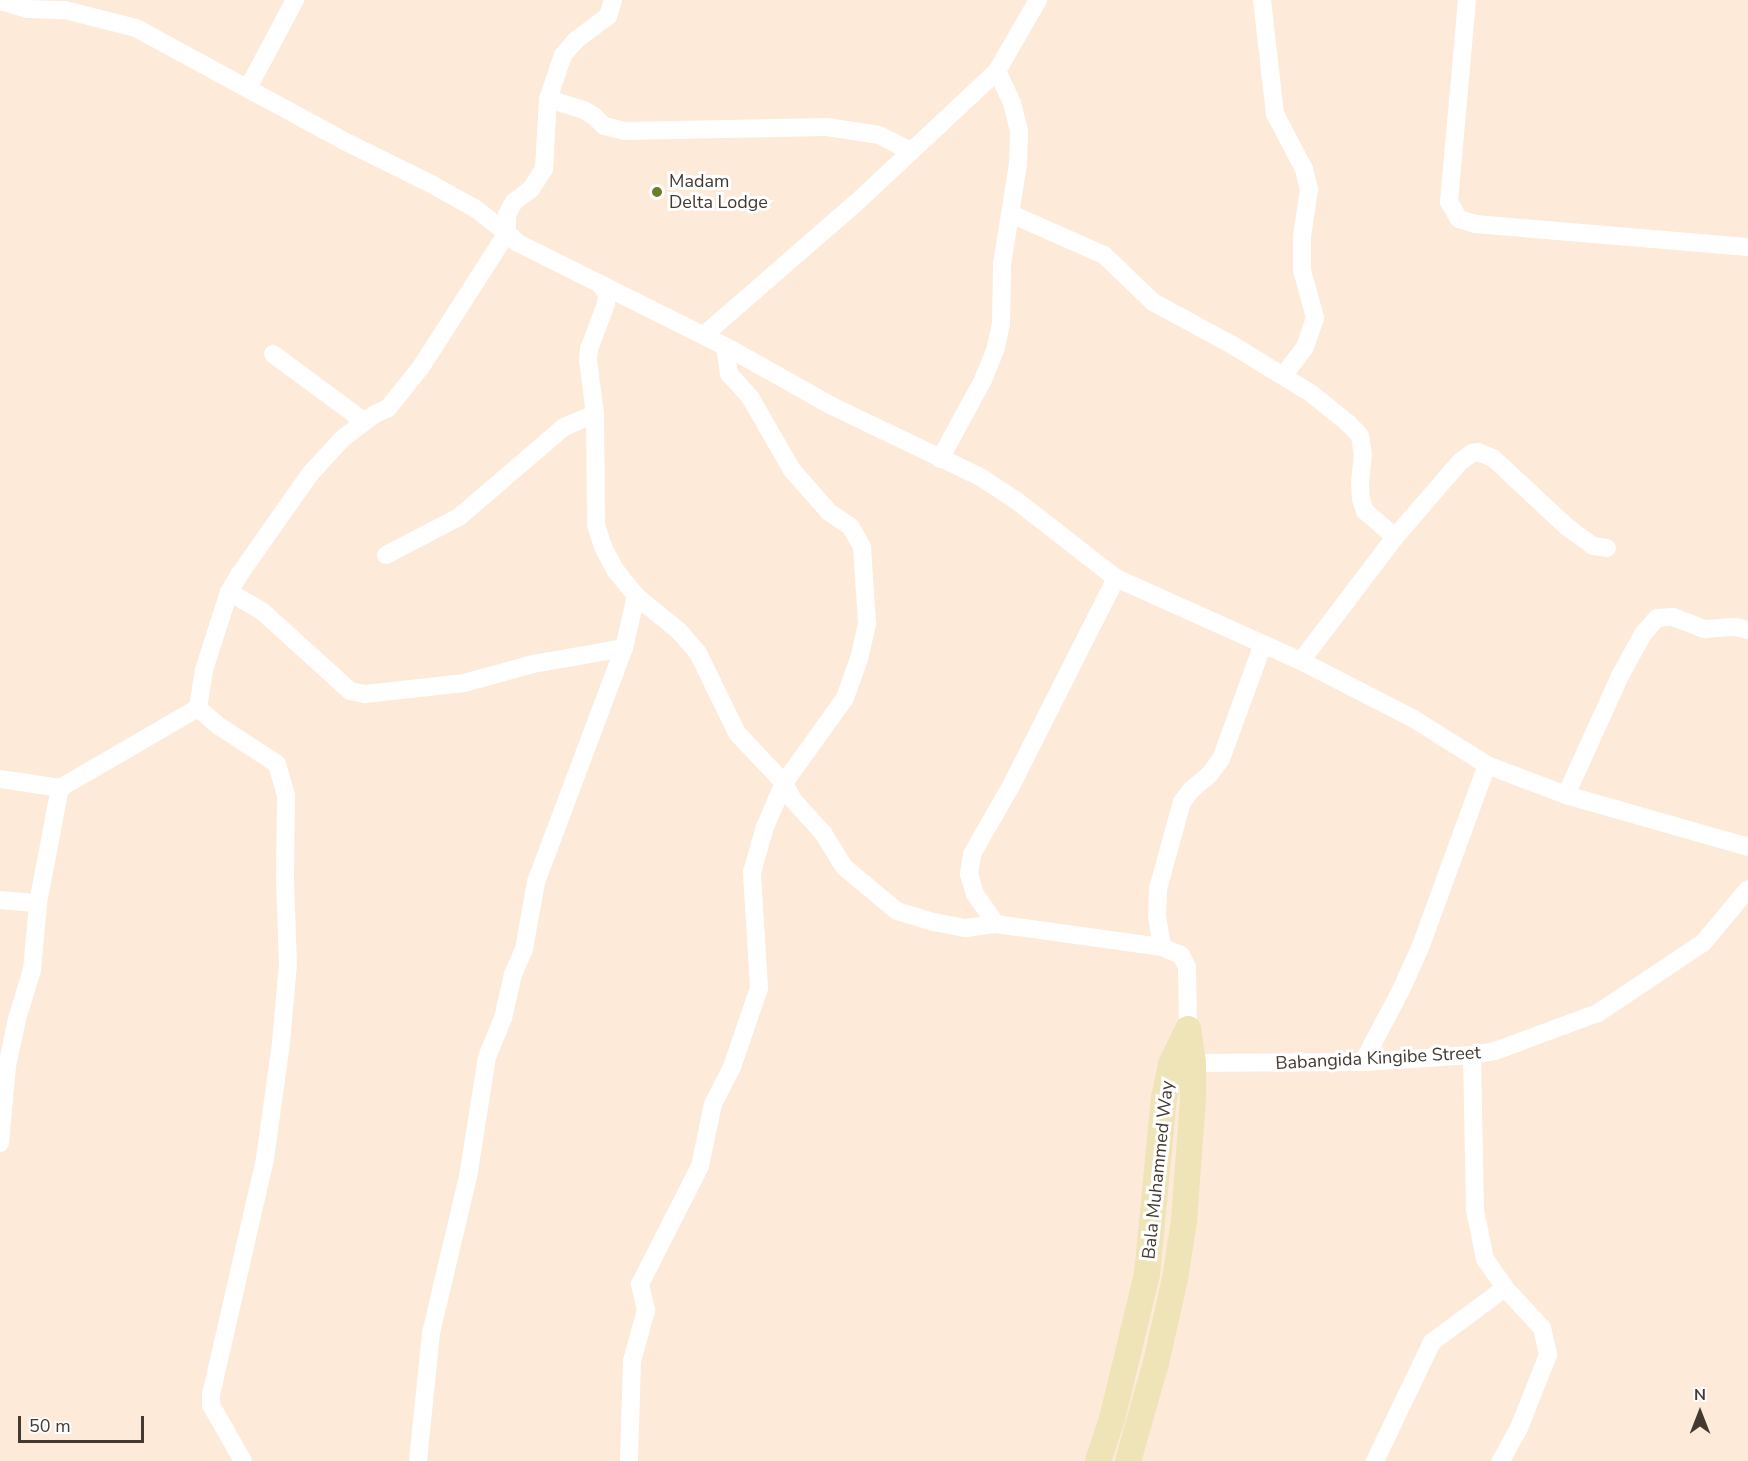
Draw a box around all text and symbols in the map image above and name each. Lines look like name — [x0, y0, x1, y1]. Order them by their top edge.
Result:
place label: Madam Delta Lodge — [669, 171, 768, 213]
marker: Madam Delta Lodge — [650, 185, 664, 199]
street label: Babangida Kingibe Street — [1275, 1042, 1481, 1074]
street label: Bala Muhammed Way — [1138, 1080, 1178, 1260]
north arrow — [1670, 1383, 1730, 1443]
text: N — [1694, 1384, 1706, 1406]
scale bar — [21, 1404, 147, 1442]
text: 50 m — [29, 1414, 71, 1438]

